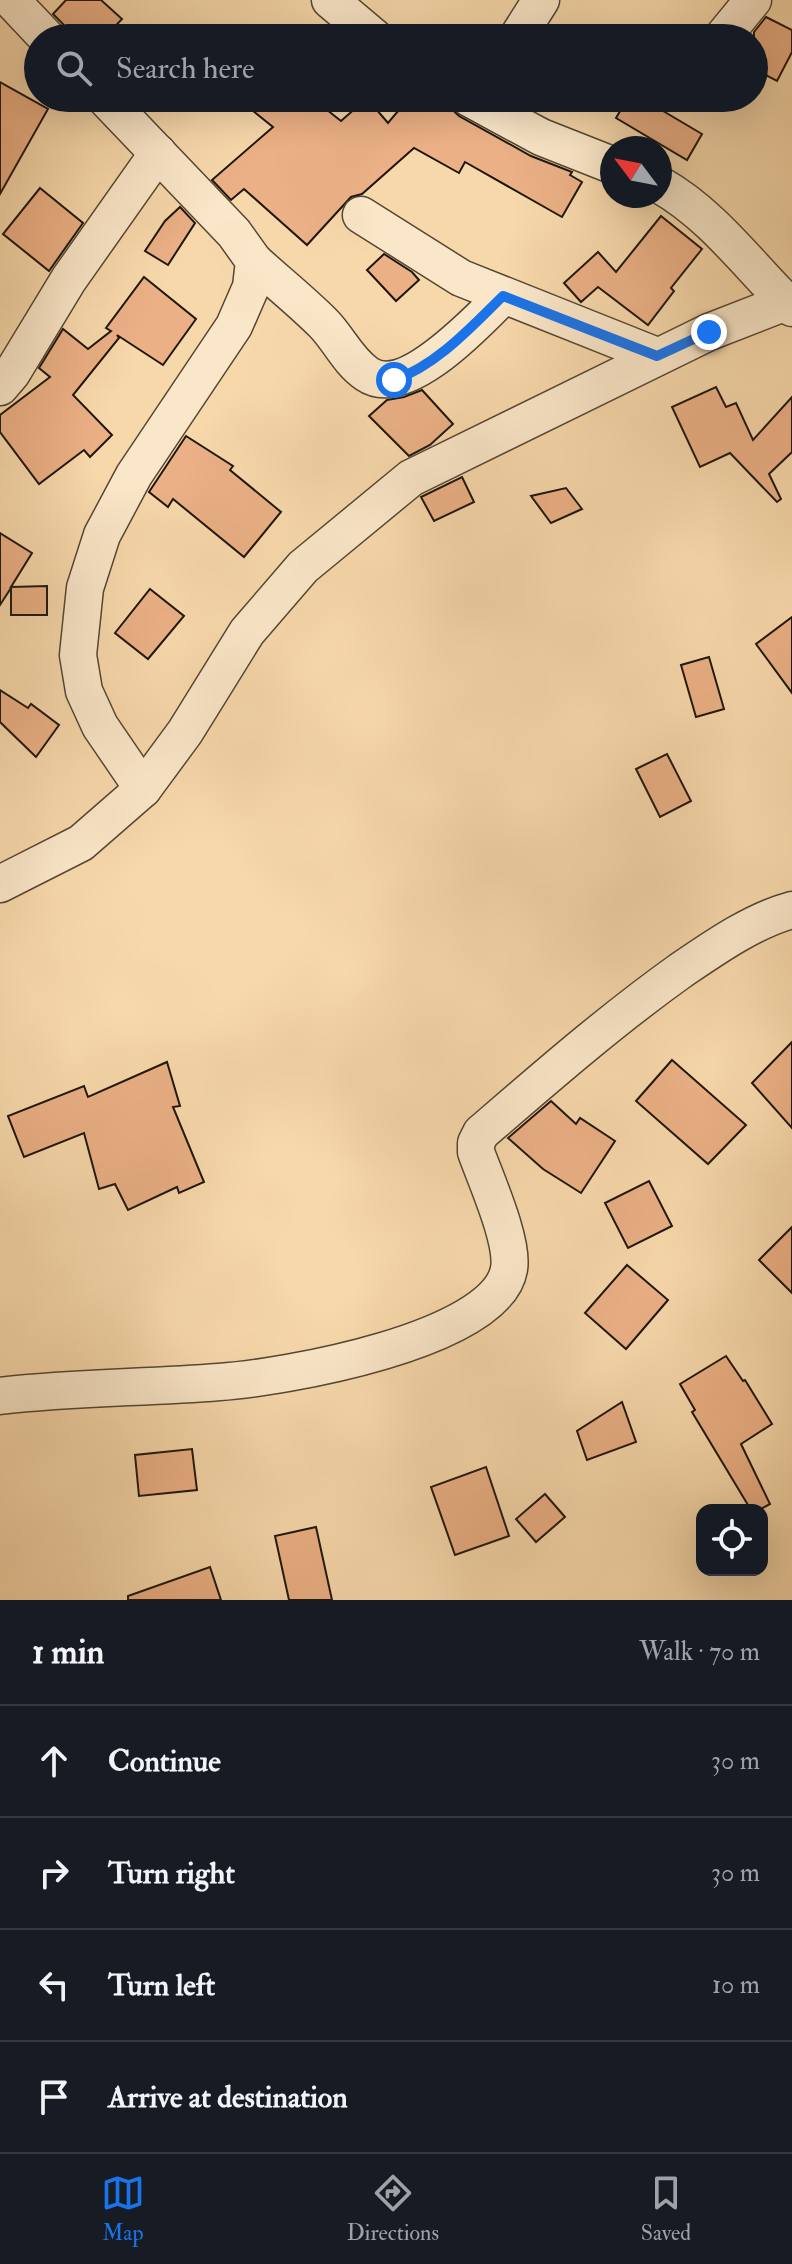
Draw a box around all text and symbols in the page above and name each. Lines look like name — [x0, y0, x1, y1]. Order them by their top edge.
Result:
search box — [24, 24, 768, 112]
icon: search — [52, 46, 96, 90]
text: Search here — [116, 50, 255, 87]
north arrow — [600, 136, 672, 208]
route end — [691, 314, 727, 350]
route start — [376, 362, 412, 398]
map controls — [696, 1504, 768, 1576]
button: locate — [696, 1504, 768, 1576]
text: 1 min — [32, 1631, 104, 1674]
text: Walk · 70 m — [639, 1636, 760, 1668]
icon: ahead — [32, 1739, 76, 1783]
text: Continue — [108, 1743, 221, 1780]
text: 30 m — [711, 1745, 760, 1777]
icon: right — [32, 1851, 76, 1895]
text: Turn right — [108, 1855, 235, 1892]
text: 30 m — [711, 1857, 760, 1889]
icon: left — [32, 1963, 76, 2007]
text: Turn left — [108, 1967, 215, 2004]
text: 10 m — [712, 1969, 760, 2001]
icon: arrive — [32, 2075, 76, 2119]
text: Arrive at destination — [108, 2079, 348, 2116]
tab: Map — [101, 2171, 145, 2247]
tab: Directions — [347, 2171, 439, 2247]
tab: Saved — [641, 2171, 691, 2247]

